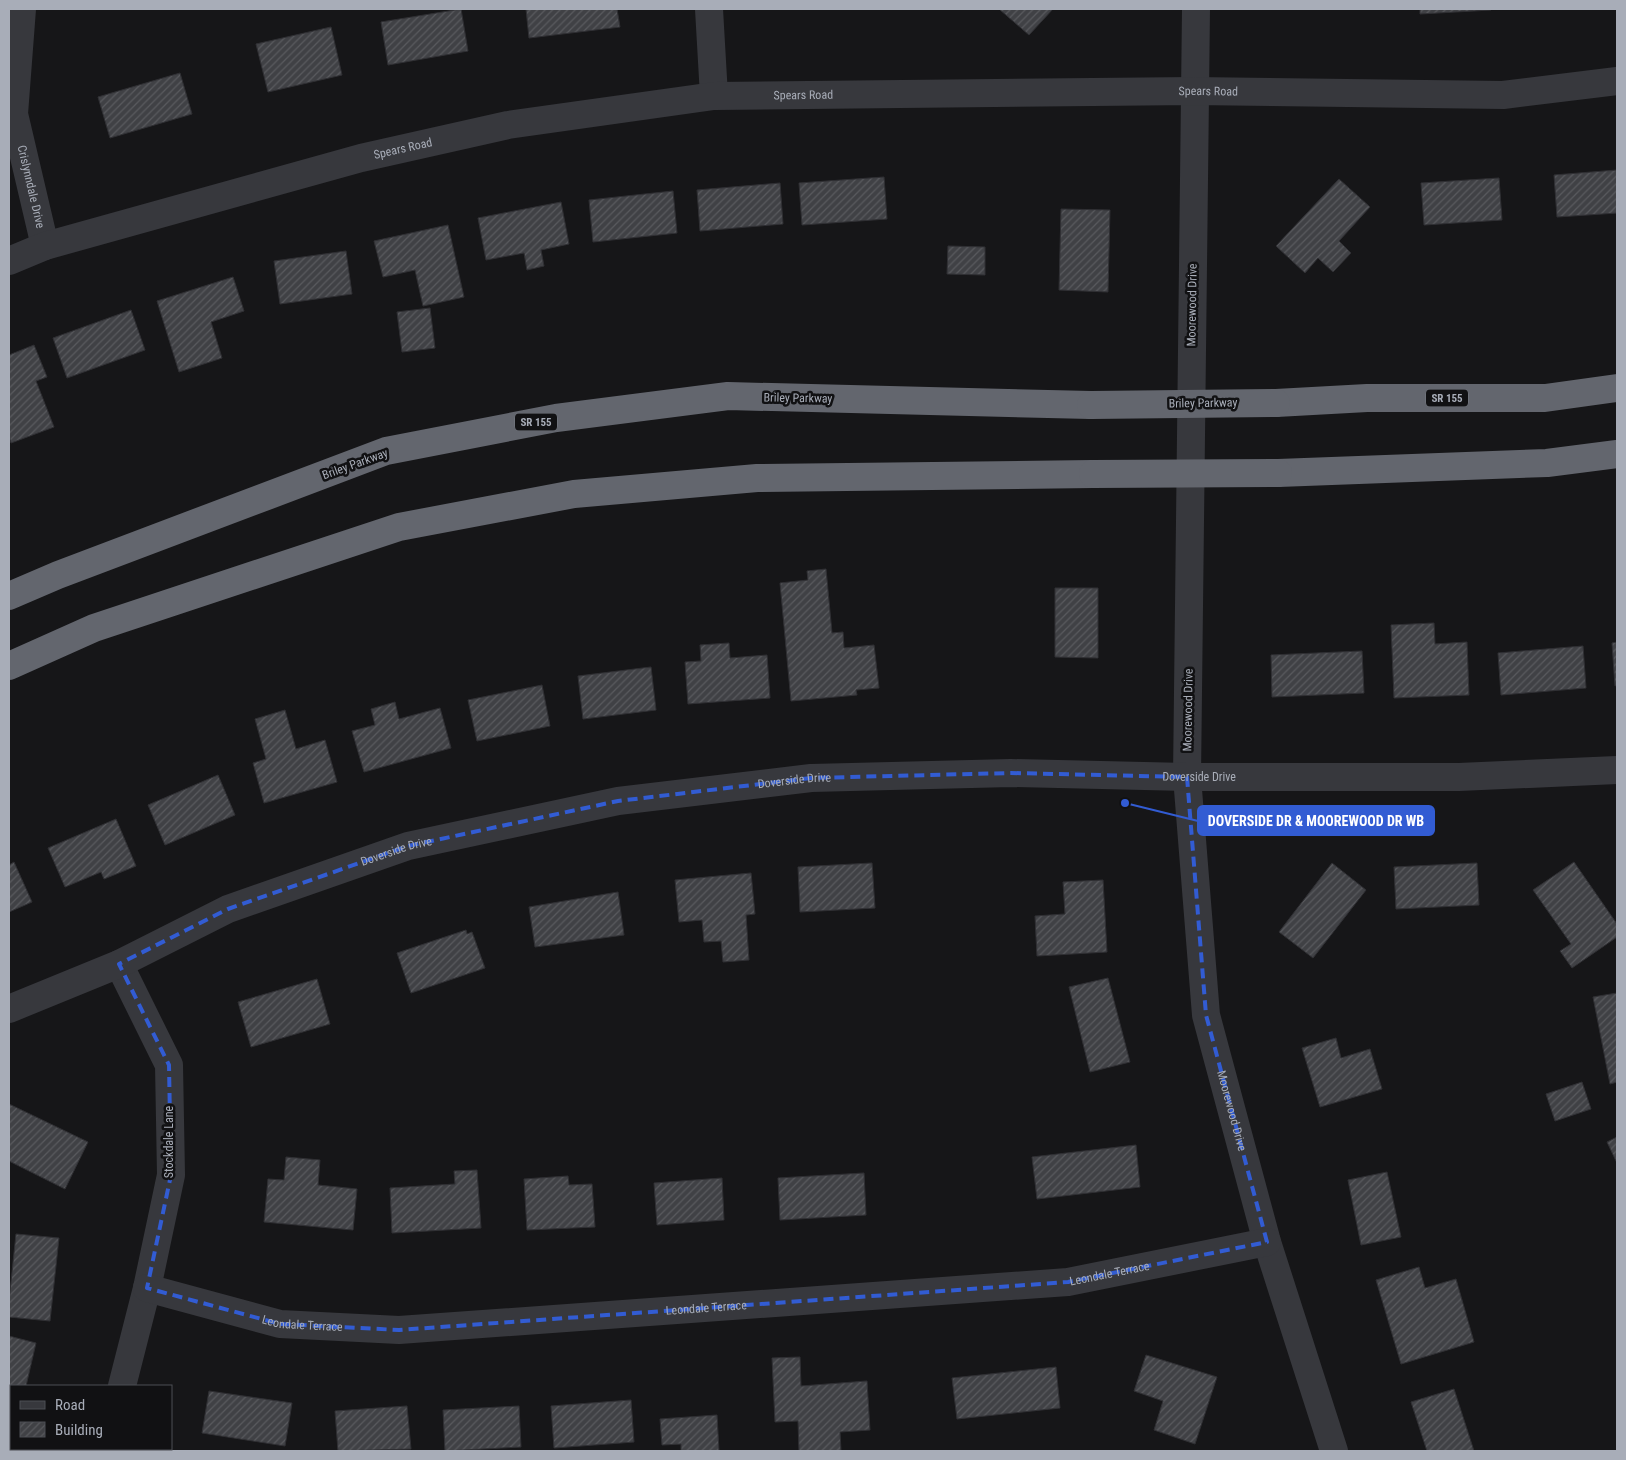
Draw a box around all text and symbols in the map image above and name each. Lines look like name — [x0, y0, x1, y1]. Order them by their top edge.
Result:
street label: Spears Road — [1178, 84, 1238, 99]
street label: Spears Road — [773, 88, 833, 102]
street label: Spears Road — [372, 135, 434, 162]
street label: Crislynndale Drive — [15, 144, 48, 230]
street label: Moorewood Drive — [1184, 263, 1200, 347]
road number: SR 155 — [1426, 389, 1468, 406]
street label: Briley Parkway — [763, 390, 833, 406]
street label: Briley Parkway — [1168, 395, 1238, 411]
road number: SR 155 — [515, 414, 557, 431]
street label: Briley Parkway — [320, 446, 390, 482]
street label: Moorewood Drive — [1180, 668, 1196, 752]
street label: Doverside Drive — [1162, 769, 1236, 784]
street label: Doverside Drive — [757, 770, 832, 791]
callout: DOVERSIDE DR & MOOREWOOD DR WB — [1198, 806, 1434, 835]
text: DOVERSIDE DR & MOOREWOOD DR WB — [1208, 813, 1424, 829]
street label: Doverside Drive — [359, 834, 434, 869]
street label: Moorewood Drive — [1214, 1069, 1249, 1153]
street label: Stockdale Lane — [162, 1106, 176, 1178]
street label: Leondale Terrace — [1068, 1259, 1151, 1289]
street label: Leondale Terrace — [665, 1298, 748, 1318]
street label: Leondale Terrace — [260, 1312, 343, 1334]
legend — [10, 1385, 172, 1450]
text: Road — [55, 1396, 85, 1414]
text: Building — [55, 1421, 103, 1439]

